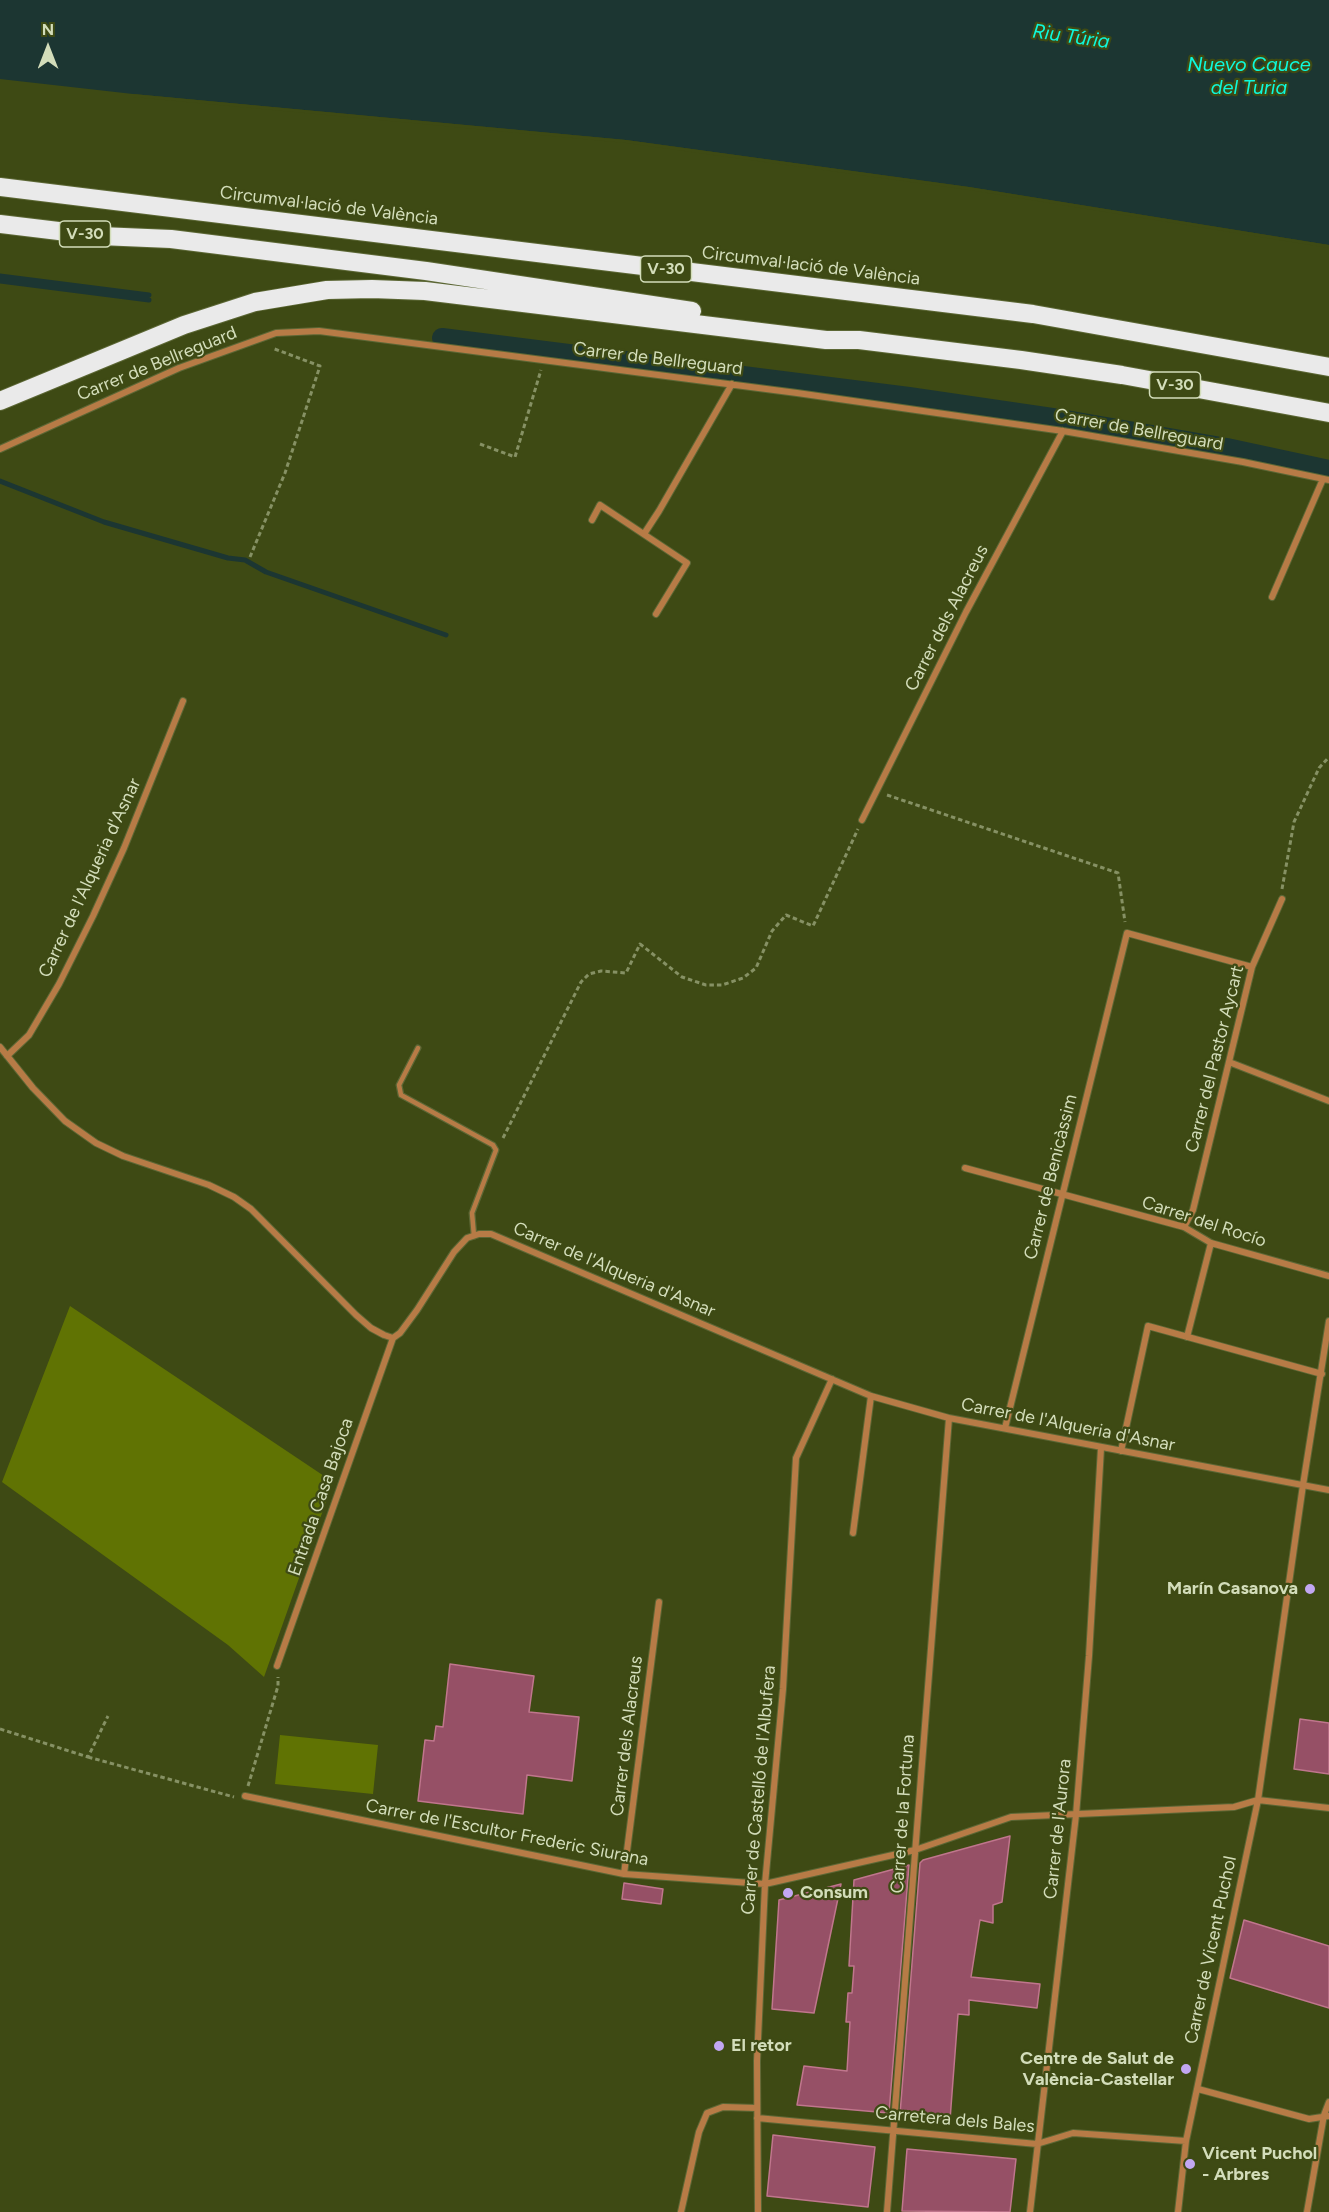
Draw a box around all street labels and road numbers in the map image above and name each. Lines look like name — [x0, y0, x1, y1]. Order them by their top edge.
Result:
street label: Circumval·lació de València — [219, 182, 439, 230]
road number: V-30 — [60, 221, 110, 247]
street label: Circumval·lació de València — [701, 242, 921, 290]
road number: V-30 — [640, 256, 692, 282]
street label: Carrer de Bellreguard — [74, 322, 240, 406]
street label: Carrer de Bellreguard — [572, 338, 744, 380]
road number: V-30 — [1150, 372, 1200, 398]
street label: Carrer de Bellreguard — [1053, 405, 1225, 455]
street label: Carrer dels Alacreus — [901, 541, 993, 695]
street label: Carrer de l'Alqueria d'Asnar — [34, 775, 146, 981]
street label: Carrer del Pastor Aycart — [1181, 963, 1249, 1155]
street label: Carrer de Benicàssim — [1020, 1092, 1082, 1262]
street label: Carrer del Rocío — [1139, 1192, 1269, 1252]
street label: Carrer de l'Alqueria d'Asnar — [510, 1218, 718, 1322]
street label: Carrer de l'Alqueria d'Asnar — [959, 1394, 1177, 1456]
street label: Entrada Casa Bajoca — [284, 1415, 358, 1579]
street label: Carrer dels Alacreus — [606, 1655, 648, 1817]
street label: Carrer de Castelló de l'Albufera — [737, 1664, 781, 1916]
street label: Carrer de la Fortuna — [887, 1734, 919, 1894]
street label: Carrer de l'Aurora — [1040, 1758, 1076, 1900]
street label: Carrer de l'Escultor Frederic Siurana — [364, 1795, 650, 1871]
street label: Carrer de Vicent Puchol — [1181, 1854, 1241, 2046]
street label: Carretera dels Bales — [874, 2102, 1036, 2138]

